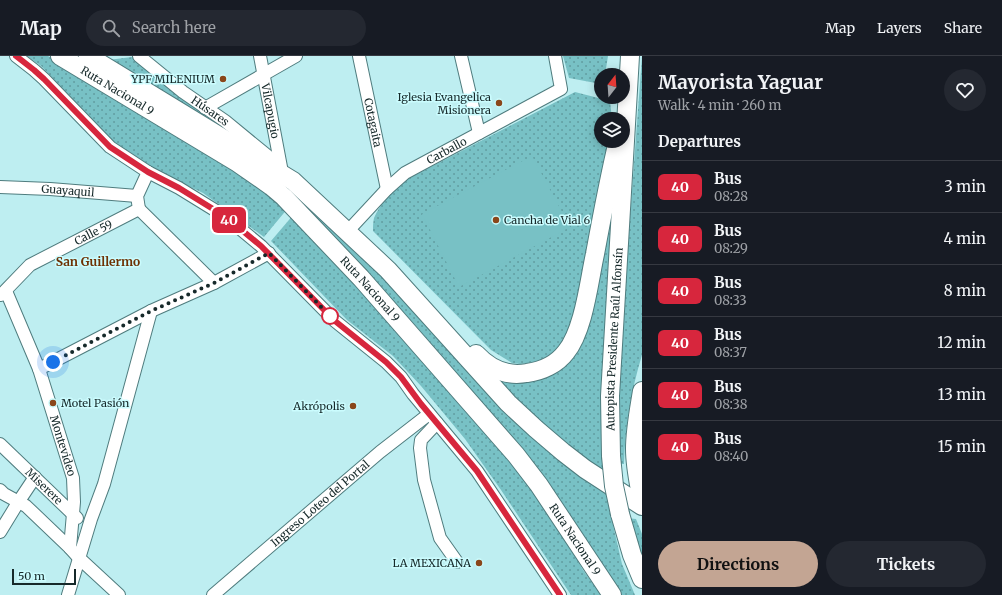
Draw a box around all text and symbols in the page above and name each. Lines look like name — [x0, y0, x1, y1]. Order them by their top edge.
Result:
search box — [86, 10, 366, 46]
text: Map — [20, 16, 62, 40]
icon: search — [100, 17, 122, 39]
text: Search here — [132, 18, 216, 37]
text: Map — [825, 19, 855, 37]
text: Layers — [877, 19, 922, 37]
text: Share — [944, 19, 982, 37]
street label: Ruta Nacional 9 — [78, 63, 157, 118]
north arrow — [594, 68, 630, 104]
map controls — [594, 68, 630, 148]
button: heart — [944, 69, 986, 111]
text: Mayorista Yaguar — [658, 70, 823, 94]
place label: YPF MILENIUM — [130, 72, 215, 86]
marker: YPF MILENIUM — [218, 74, 228, 84]
street label: Vilcapugio — [258, 81, 283, 140]
place label: Iglesia Evangelica Misionera — [397, 90, 491, 117]
street label: Húsares — [189, 93, 232, 129]
street label: Cotagaita — [361, 97, 385, 149]
text: Walk · 4 min · 260 m — [658, 97, 781, 114]
marker: Iglesia Evangelica Misionera — [494, 98, 504, 108]
button: layers — [594, 112, 630, 148]
text: Departures — [658, 132, 741, 151]
street label: Carballo — [424, 134, 470, 167]
text: Bus — [714, 169, 742, 188]
text: 3 min — [944, 177, 986, 196]
text: 40 — [671, 178, 689, 196]
street label: Guayaquil — [41, 182, 96, 200]
text: 08:28 — [714, 188, 748, 205]
line badge: 40 — [211, 207, 247, 233]
text: 40 — [220, 211, 238, 229]
place label: Cancha de Vial 6 — [504, 213, 590, 227]
marker: Cancha de Vial 6 — [491, 215, 501, 225]
street label: Calle 59 — [72, 217, 115, 248]
text: Bus — [714, 221, 742, 240]
text: 4 min — [944, 229, 986, 248]
text: 40 — [671, 230, 689, 248]
text: 08:29 — [714, 240, 748, 257]
street label: Autopista Presidente Raúl Alfonsín — [603, 246, 626, 432]
street label: Ruta Nacional 9 — [337, 253, 403, 325]
district label: San Guillermo — [56, 254, 140, 269]
text: Bus — [714, 273, 742, 292]
text: 8 min — [944, 281, 986, 300]
text: 40 — [671, 282, 689, 300]
text: 08:33 — [714, 292, 747, 309]
unlabelled marker — [321, 307, 339, 325]
text: Bus — [714, 325, 742, 344]
text: 12 min — [937, 333, 986, 352]
text: 40 — [671, 334, 689, 352]
text: 08:37 — [714, 344, 747, 361]
your location — [43, 352, 63, 372]
text: Bus — [714, 377, 742, 396]
text: 13 min — [938, 385, 986, 404]
text: 40 — [671, 386, 689, 404]
place label: Motel Pasión — [61, 396, 130, 410]
text: 08:38 — [714, 396, 747, 413]
marker: Motel Pasión — [48, 398, 58, 408]
place label: Akrópolis — [292, 399, 345, 413]
marker: Akrópolis — [348, 401, 358, 411]
street label: Montevideo — [47, 413, 79, 478]
text: Bus — [714, 429, 742, 448]
text: 15 min — [938, 437, 986, 456]
text: 40 — [671, 438, 689, 456]
text: 08:40 — [714, 448, 748, 465]
street label: Ingreso Loteo del Portal — [268, 457, 373, 550]
street label: Miserere — [22, 465, 66, 508]
street label: Ruta Nacional 9 — [546, 501, 604, 578]
button: Directions — [658, 541, 818, 587]
button: Tickets — [826, 541, 986, 587]
place label: LA MEXICANA — [393, 556, 471, 570]
marker: LA MEXICANA — [474, 558, 484, 568]
scale bar — [12, 567, 76, 586]
text: 50 m — [18, 569, 45, 583]

